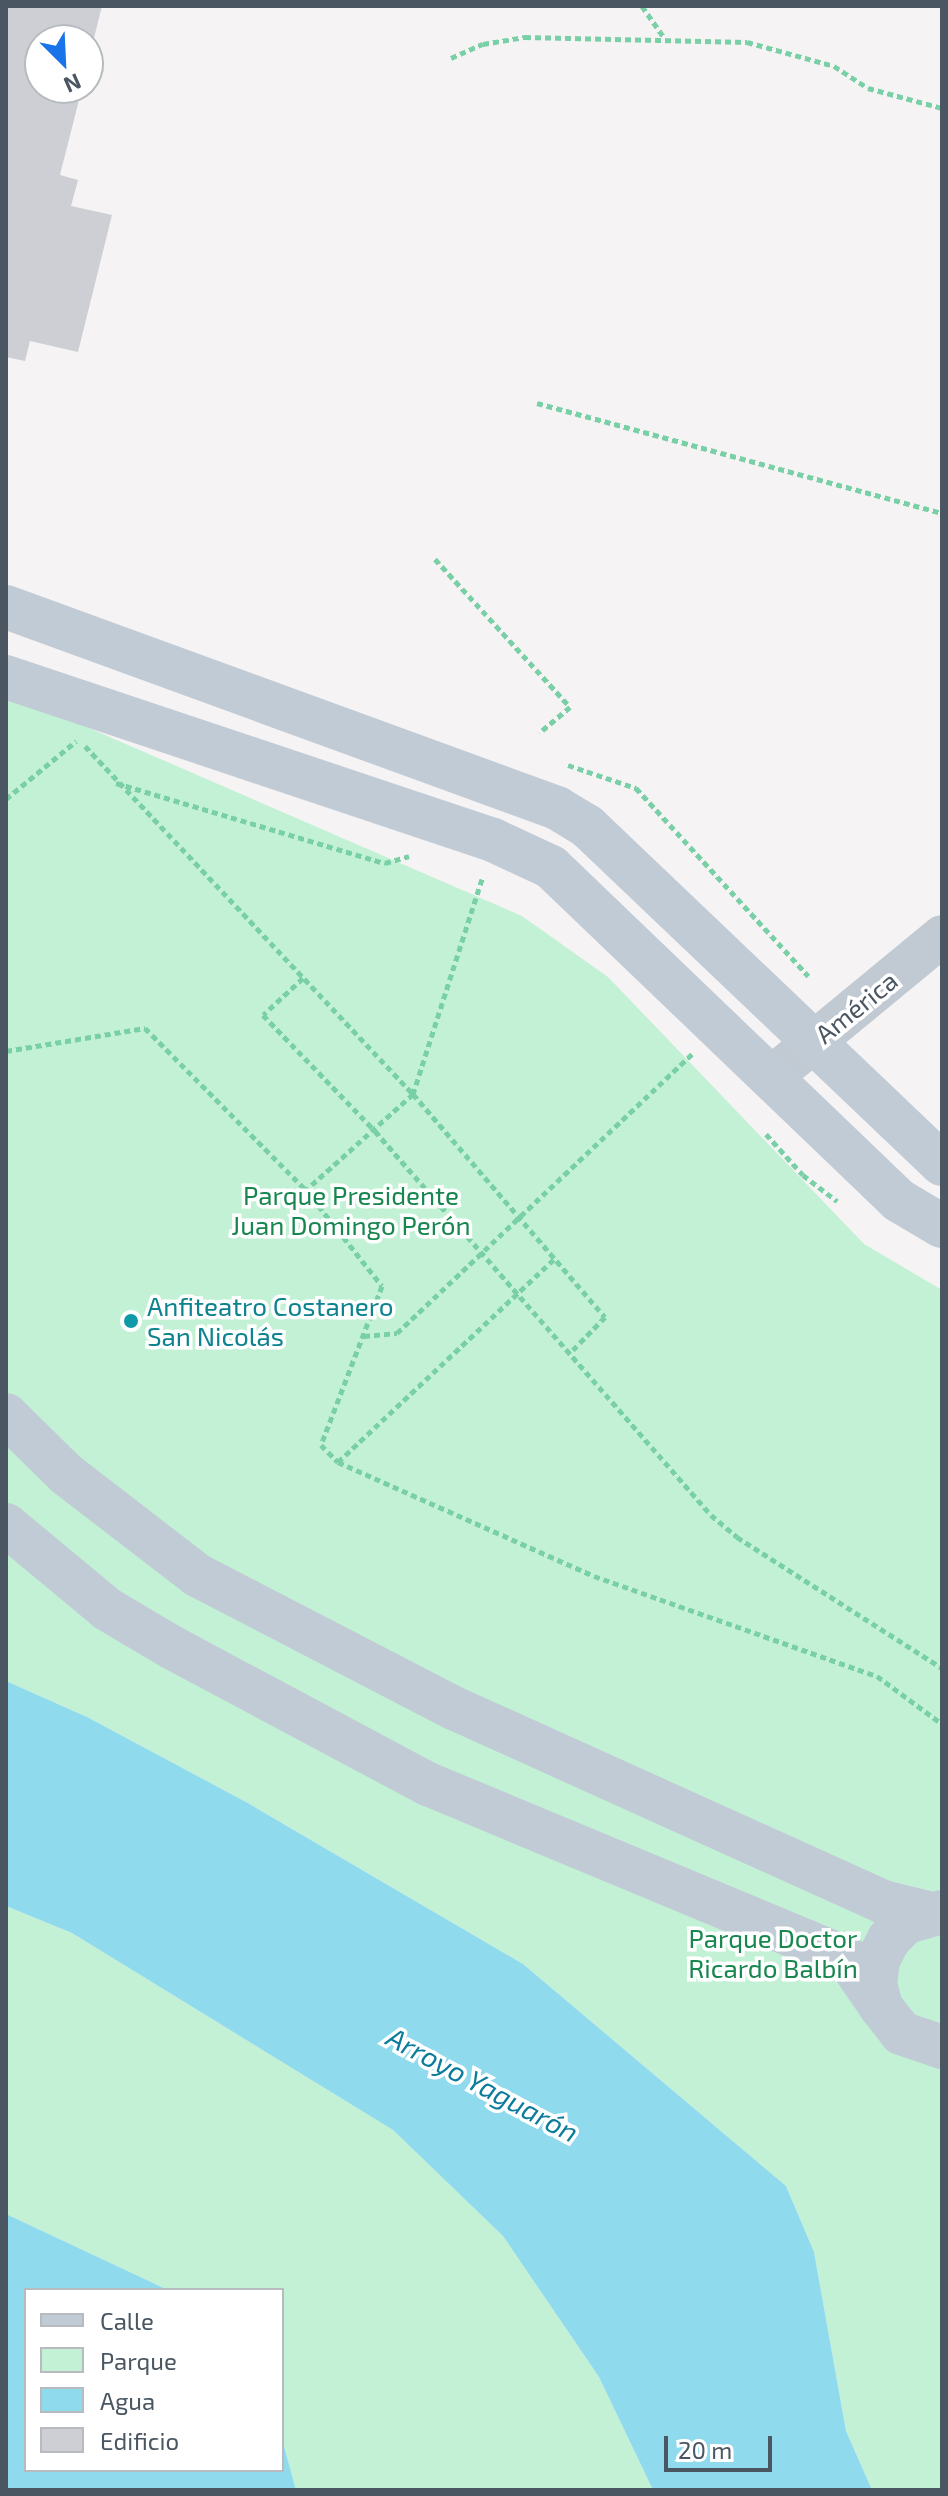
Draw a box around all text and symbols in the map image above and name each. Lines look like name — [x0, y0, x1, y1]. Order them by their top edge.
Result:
north arrow — [24, 24, 104, 104]
text: N — [60, 69, 86, 99]
street label: América — [809, 964, 903, 1050]
park label: Parque Presidente Juan Domingo Perón — [231, 1179, 471, 1240]
place label: Anfiteatro Costanero San Nicolás — [147, 1290, 394, 1352]
marker: Anfiteatro Costanero San Nicolás — [122, 1312, 140, 1330]
park label: Parque Doctor Ricardo Balbín — [688, 1922, 858, 1984]
water label: Arroyo Yaguarón — [381, 2019, 585, 2149]
legend — [24, 2288, 284, 2472]
text: Calle — [100, 2306, 154, 2335]
text: Parque — [100, 2346, 177, 2375]
text: Agua — [100, 2386, 155, 2415]
scale bar — [668, 2420, 776, 2470]
text: Edificio — [100, 2426, 179, 2455]
text: 20 m — [678, 2435, 732, 2464]

